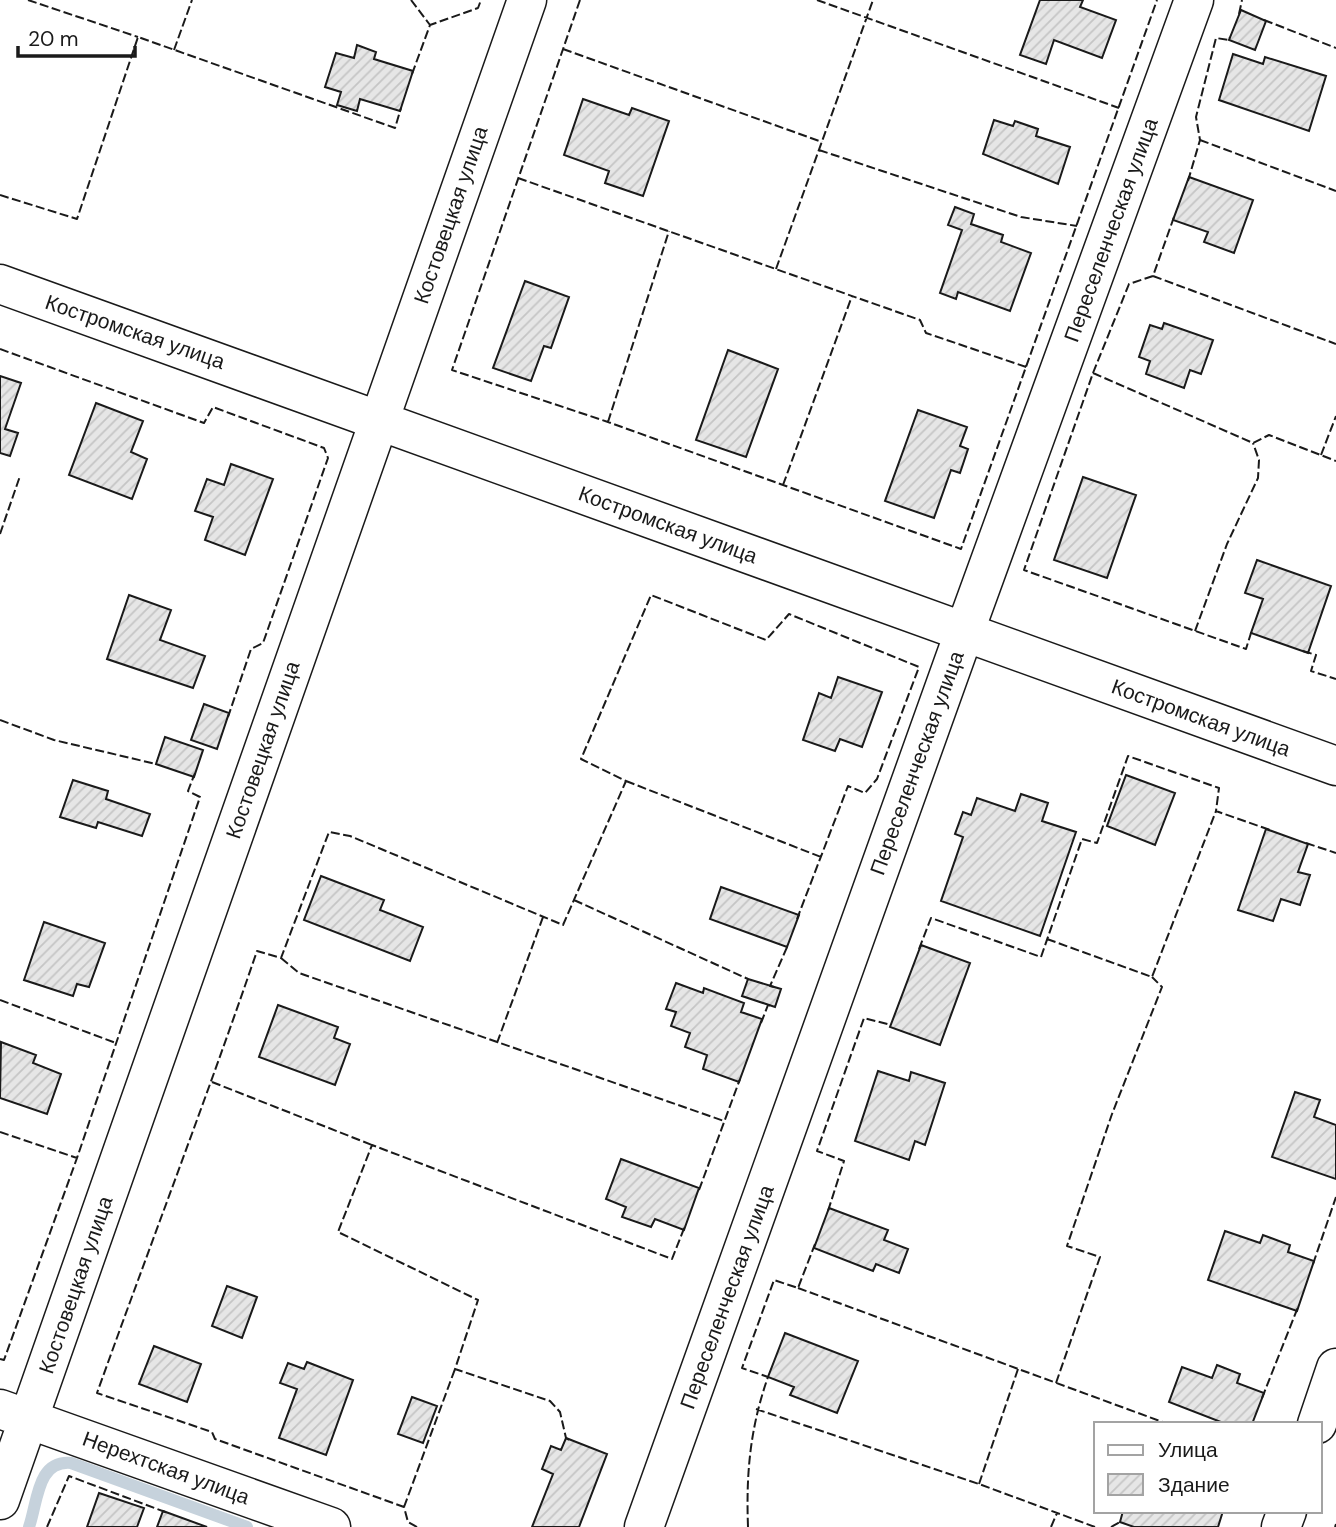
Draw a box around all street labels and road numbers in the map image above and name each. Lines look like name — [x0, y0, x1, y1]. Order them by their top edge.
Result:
street label: Переселенческая улица — [1057, 114, 1165, 346]
street label: Костовецкая улица — [407, 122, 495, 308]
street label: Костромская улица — [41, 288, 229, 376]
street label: Костромская улица — [575, 480, 762, 570]
street label: Переселенческая улица — [863, 647, 971, 879]
street label: Костовецкая улица — [219, 657, 307, 843]
street label: Костромская улица — [1108, 673, 1295, 763]
street label: Переселенческая улица — [673, 1181, 781, 1413]
street label: Костовецкая улица — [32, 1192, 120, 1378]
street label: Нерехтская улица — [79, 1425, 254, 1511]

